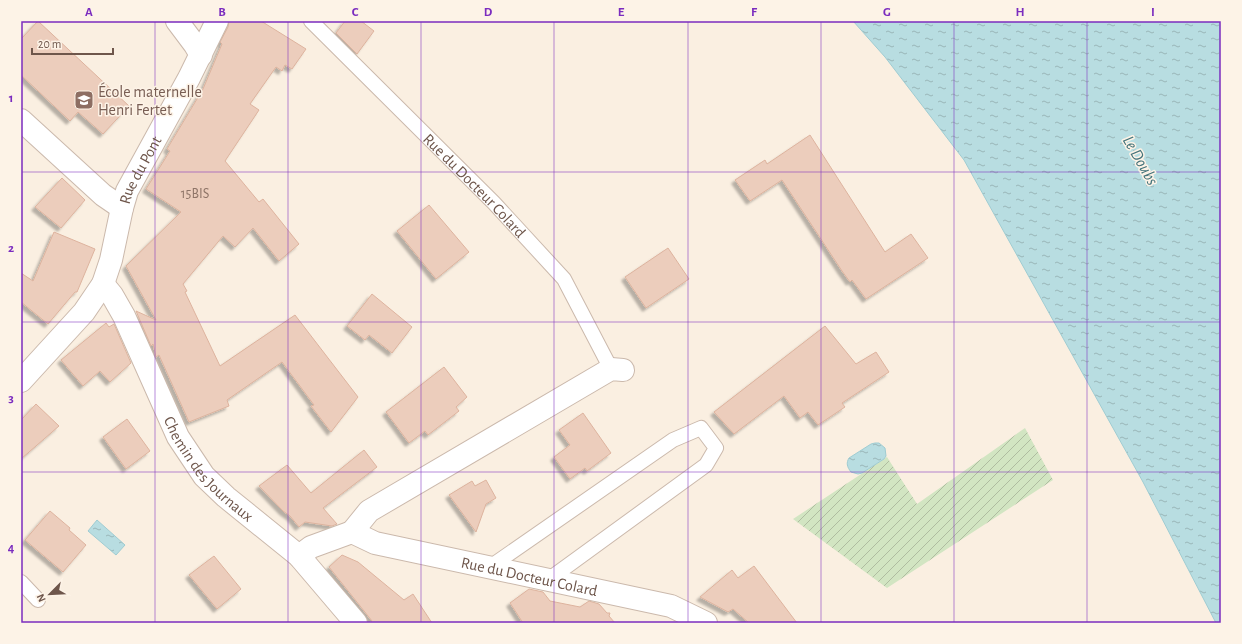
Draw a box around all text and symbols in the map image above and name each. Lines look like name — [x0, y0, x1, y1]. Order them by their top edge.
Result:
text: A — [85, 6, 93, 19]
text: B — [218, 6, 226, 19]
text: C — [352, 6, 359, 19]
text: D — [484, 6, 493, 19]
text: E — [618, 6, 625, 19]
text: F — [751, 6, 758, 19]
text: G — [883, 6, 891, 19]
text: H — [1015, 6, 1025, 19]
text: I — [1151, 6, 1155, 19]
scale bar — [32, 30, 113, 56]
text: 20 m — [38, 38, 61, 50]
place label: École maternelle Henri Fertet — [98, 82, 202, 118]
school or university icon: École maternelle Henri Fertet — [73, 89, 95, 111]
text: 1 — [9, 92, 13, 105]
street label: Rue du Docteur Colard — [420, 131, 529, 241]
street label: Rue du Pont — [117, 133, 165, 206]
water label: Le Doubs — [1120, 133, 1162, 188]
house number: 15BIS — [181, 187, 209, 201]
text: 2 — [8, 242, 14, 255]
text: 3 — [8, 392, 14, 405]
street label: Chemin des Journaux — [161, 414, 256, 525]
text: 4 — [8, 542, 15, 555]
street label: Rue du Docteur Colard — [460, 555, 599, 599]
north arrow — [30, 574, 70, 614]
text: N — [35, 592, 48, 604]

